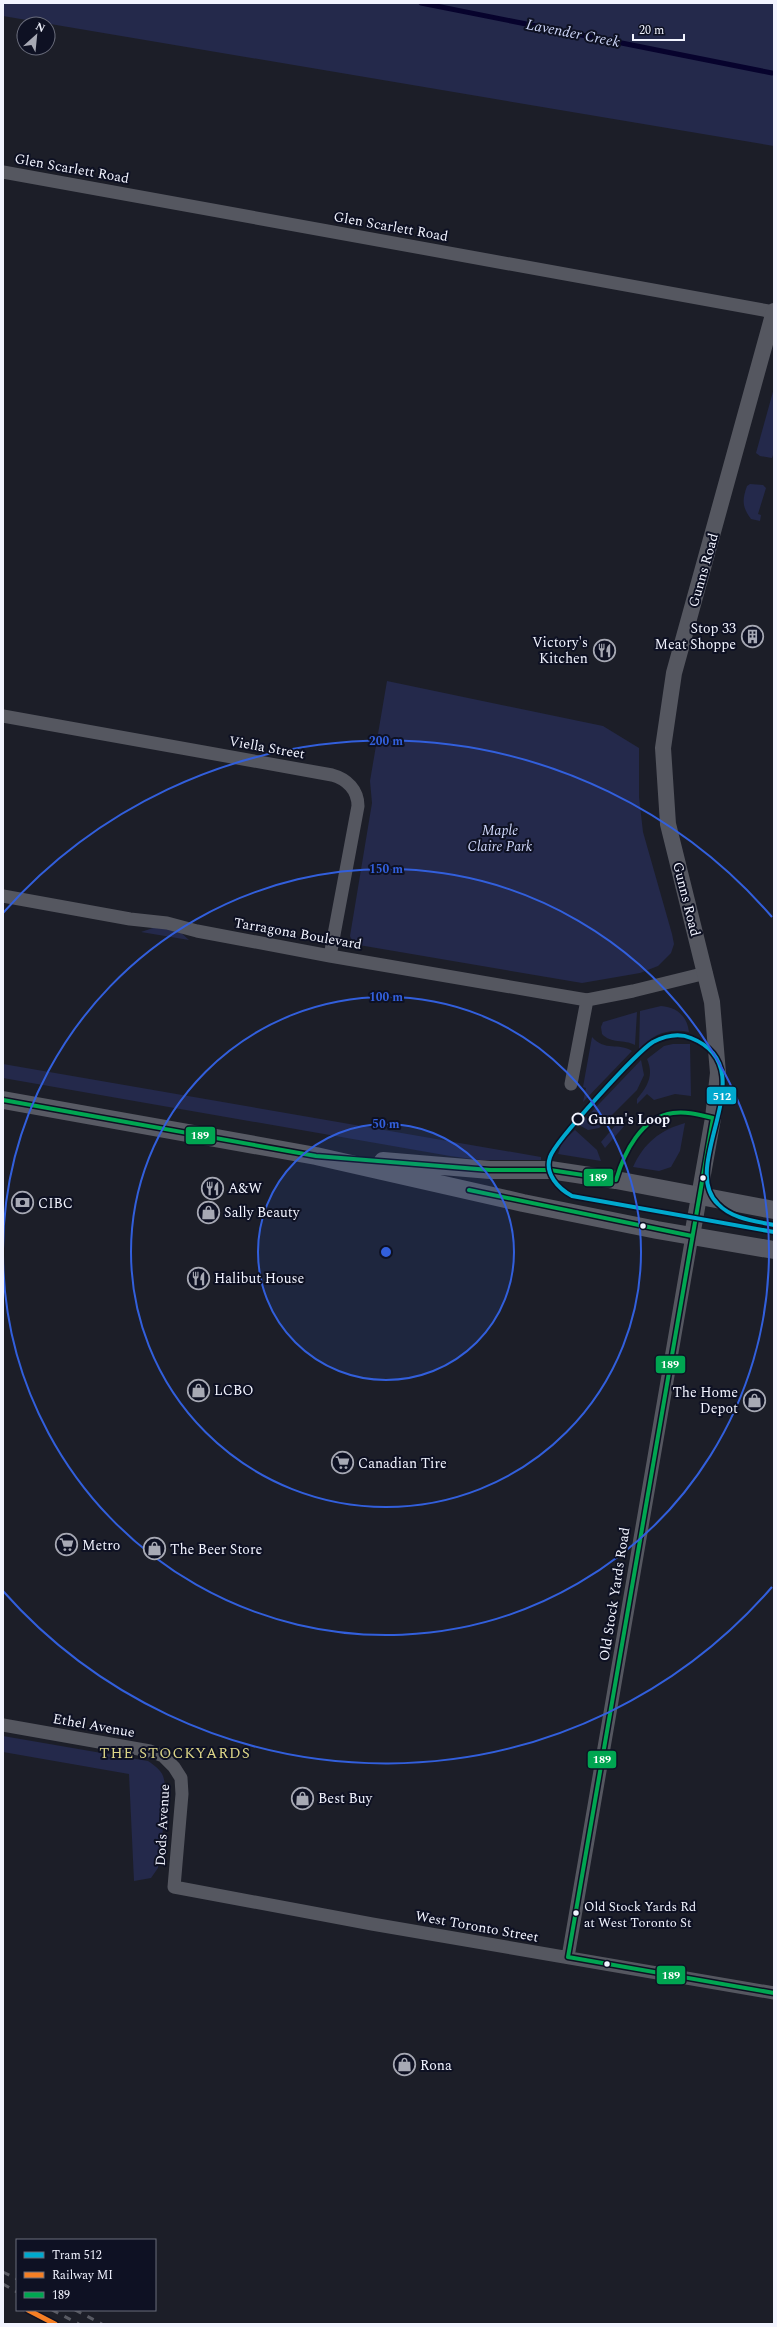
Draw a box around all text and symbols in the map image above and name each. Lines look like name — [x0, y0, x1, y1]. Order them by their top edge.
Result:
water label: Lavender Creek — [524, 13, 622, 54]
north arrow — [16, 16, 56, 56]
scale bar — [633, 16, 684, 42]
text: N — [32, 18, 48, 37]
text: 20 m — [639, 21, 664, 40]
street label: Glen Scarlett Road — [13, 148, 131, 189]
street label: Glen Scarlett Road — [332, 206, 450, 247]
street label: Gunns Road — [683, 531, 724, 610]
place label: Stop 33 Meat Shoppe — [655, 618, 736, 655]
building icon: Stop 33 Meat Shoppe — [739, 623, 765, 649]
place label: Victory's Kitchen — [532, 632, 588, 669]
restaurant icon: Victory's Kitchen — [591, 637, 617, 663]
street label: Viella Street — [227, 730, 307, 765]
text: 200 m — [369, 732, 403, 751]
park label: Maple Claire Park — [468, 820, 533, 857]
text: 150 m — [369, 860, 403, 879]
street label: Gunns Road — [667, 860, 706, 939]
street label: Tarragona Boulevard — [232, 912, 364, 955]
text: 100 m — [369, 988, 403, 1007]
line badge: 512 — [706, 1086, 737, 1105]
text: 512 — [713, 1088, 731, 1105]
place label: Gunn's Loop — [588, 1109, 670, 1130]
marker: Gunn's Loop — [571, 1112, 585, 1126]
text: 50 m — [372, 1115, 400, 1134]
line badge: 189 — [185, 1126, 216, 1145]
text: 189 — [191, 1127, 209, 1144]
line badge: 189 — [583, 1168, 614, 1187]
text: 189 — [589, 1169, 607, 1186]
unlabelled marker — [698, 1173, 708, 1183]
restaurant icon: A&W — [200, 1175, 226, 1201]
place label: A&W — [228, 1178, 262, 1199]
bank icon: CIBC — [10, 1190, 36, 1216]
place label: CIBC — [38, 1193, 73, 1214]
shop icon: Sally Beauty — [196, 1199, 222, 1225]
place label: Sally Beauty — [224, 1202, 301, 1223]
unlabelled marker — [638, 1221, 648, 1231]
centre of rings — [379, 1245, 393, 1259]
restaurant icon: Halibut House — [185, 1265, 211, 1291]
place label: Halibut House — [214, 1268, 305, 1289]
line badge: 189 — [655, 1355, 686, 1374]
text: 189 — [661, 1356, 679, 1373]
shop icon: LCBO — [185, 1377, 211, 1403]
place label: LCBO — [214, 1380, 254, 1401]
place label: The Home Depot — [672, 1382, 738, 1419]
shop icon: The Home Depot — [741, 1387, 767, 1413]
supermarket icon: Canadian Tire — [329, 1450, 355, 1476]
place label: Canadian Tire — [358, 1453, 447, 1474]
street label: Old Stock Yards Road — [594, 1525, 635, 1663]
supermarket icon: Metro — [54, 1532, 80, 1558]
place label: Metro — [82, 1535, 120, 1556]
shop icon: The Beer Store — [141, 1536, 167, 1562]
place label: The Beer Store — [170, 1539, 262, 1560]
street label: Ethel Avenue — [51, 1708, 137, 1743]
district label: THE STOCKYARDS — [99, 1742, 251, 1765]
line badge: 189 — [587, 1750, 617, 1769]
text: 189 — [593, 1751, 611, 1768]
street label: Dods Avenue — [150, 1783, 175, 1867]
shop icon: Best Buy — [290, 1785, 316, 1811]
place label: Best Buy — [318, 1788, 374, 1809]
place label: Old Stock Yards Rd at West Toronto St — [584, 1897, 696, 1933]
street label: West Toronto Street — [414, 1905, 540, 1948]
marker: Old Stock Yards Rd at West Toronto St — [571, 1908, 581, 1918]
unlabelled marker — [602, 1959, 612, 1969]
line badge: 189 — [656, 1965, 686, 1985]
text: 189 — [662, 1967, 680, 1984]
shop icon: Rona — [392, 2052, 418, 2078]
place label: Rona — [420, 2055, 452, 2076]
legend — [16, 2239, 156, 2311]
text: Tram 512 — [52, 2246, 102, 2265]
text: Railway MI — [52, 2266, 113, 2285]
text: 189 — [52, 2286, 70, 2305]

